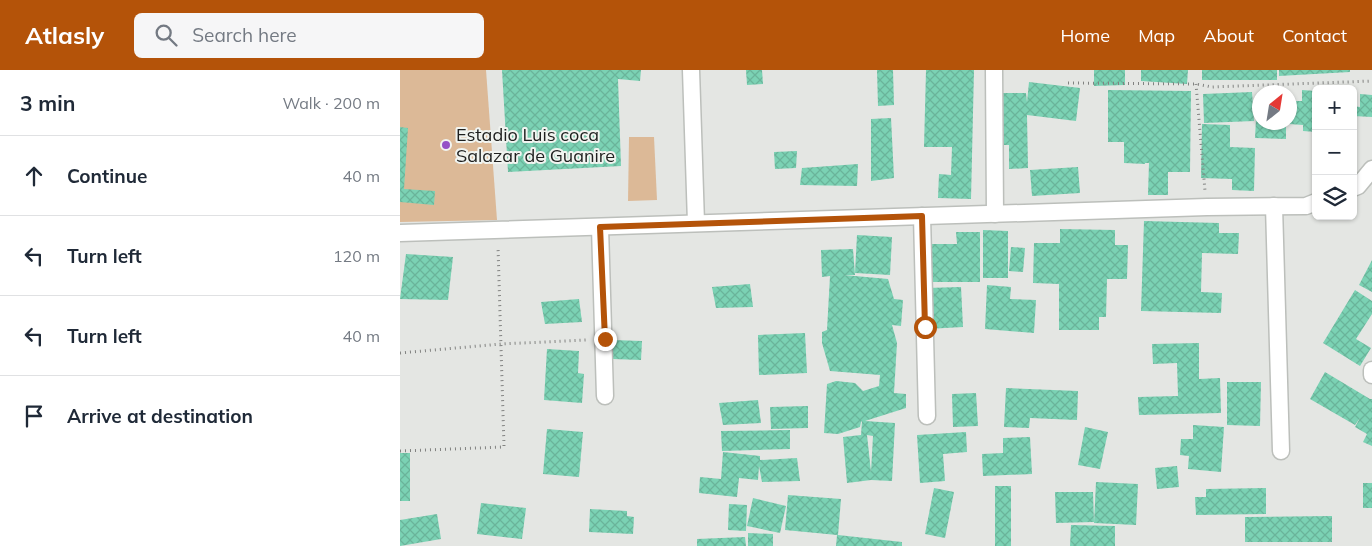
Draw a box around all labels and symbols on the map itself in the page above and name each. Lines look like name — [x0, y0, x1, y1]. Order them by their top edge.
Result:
north arrow — [1252, 85, 1297, 130]
place label: Estadio Luis coca Salazar de Guanire — [456, 123, 615, 167]
marker: Estadio Luis coca Salazar de Guanire — [440, 139, 452, 151]
route start — [914, 316, 937, 339]
route end — [594, 328, 617, 351]

